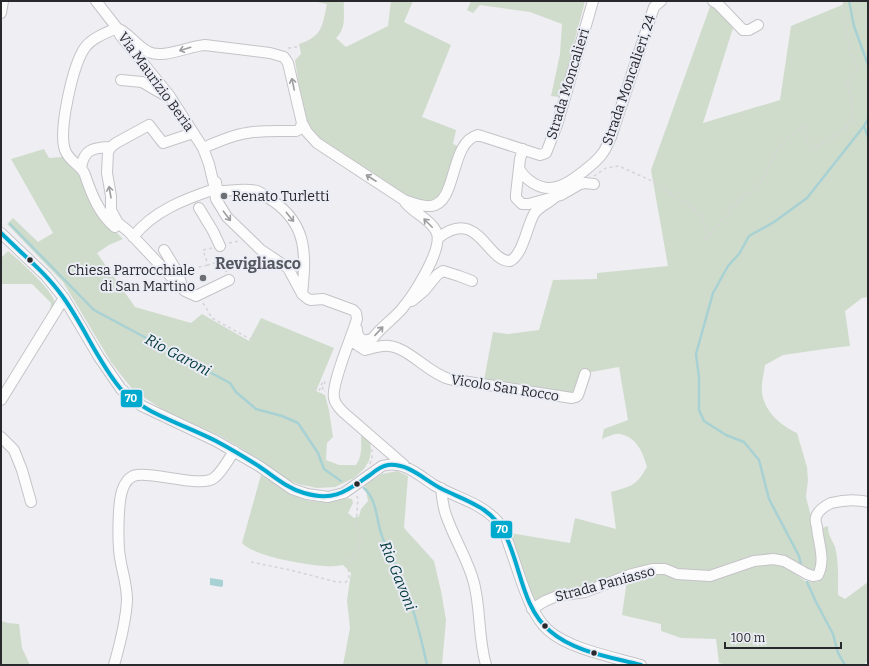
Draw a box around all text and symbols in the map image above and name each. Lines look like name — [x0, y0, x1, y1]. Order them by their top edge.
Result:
street label: Strada Moncalieri, 24 — [599, 13, 659, 147]
street label: Strada Moncalieri — [543, 27, 593, 141]
street label: Via Maurizio Beria — [114, 29, 198, 135]
one-way arrow — [178, 46, 191, 53]
one-way arrow — [288, 78, 296, 91]
one-way arrow — [366, 174, 377, 182]
one-way arrow — [106, 186, 114, 199]
place label: Renato Turletti — [232, 188, 329, 205]
marker: Renato Turletti — [219, 191, 229, 201]
one-way arrow — [223, 210, 231, 221]
one-way arrow — [285, 212, 294, 222]
one-way arrow — [424, 218, 433, 228]
district label: Revigliasco — [215, 254, 301, 273]
unlabelled marker — [25, 255, 35, 265]
place label: Chiesa Parrocchiale di San Martino — [67, 262, 195, 295]
marker: Chiesa Parrocchiale di San Martino — [198, 273, 208, 283]
one-way arrow — [375, 326, 384, 336]
water label: Rio Garoni — [142, 330, 214, 380]
street label: Vicolo San Rocco — [450, 371, 560, 405]
line badge: 70 — [120, 389, 143, 408]
text: 70 — [125, 392, 137, 405]
unlabelled marker — [352, 479, 362, 489]
line badge: 70 — [490, 520, 513, 539]
text: 70 — [496, 523, 508, 536]
water label: Rio Gavoni — [376, 539, 420, 613]
street label: Strada Paniasso — [553, 562, 657, 606]
unlabelled marker — [540, 621, 550, 631]
scale bar — [725, 624, 841, 650]
text: 100 m — [731, 631, 766, 645]
unlabelled marker — [589, 648, 599, 658]

